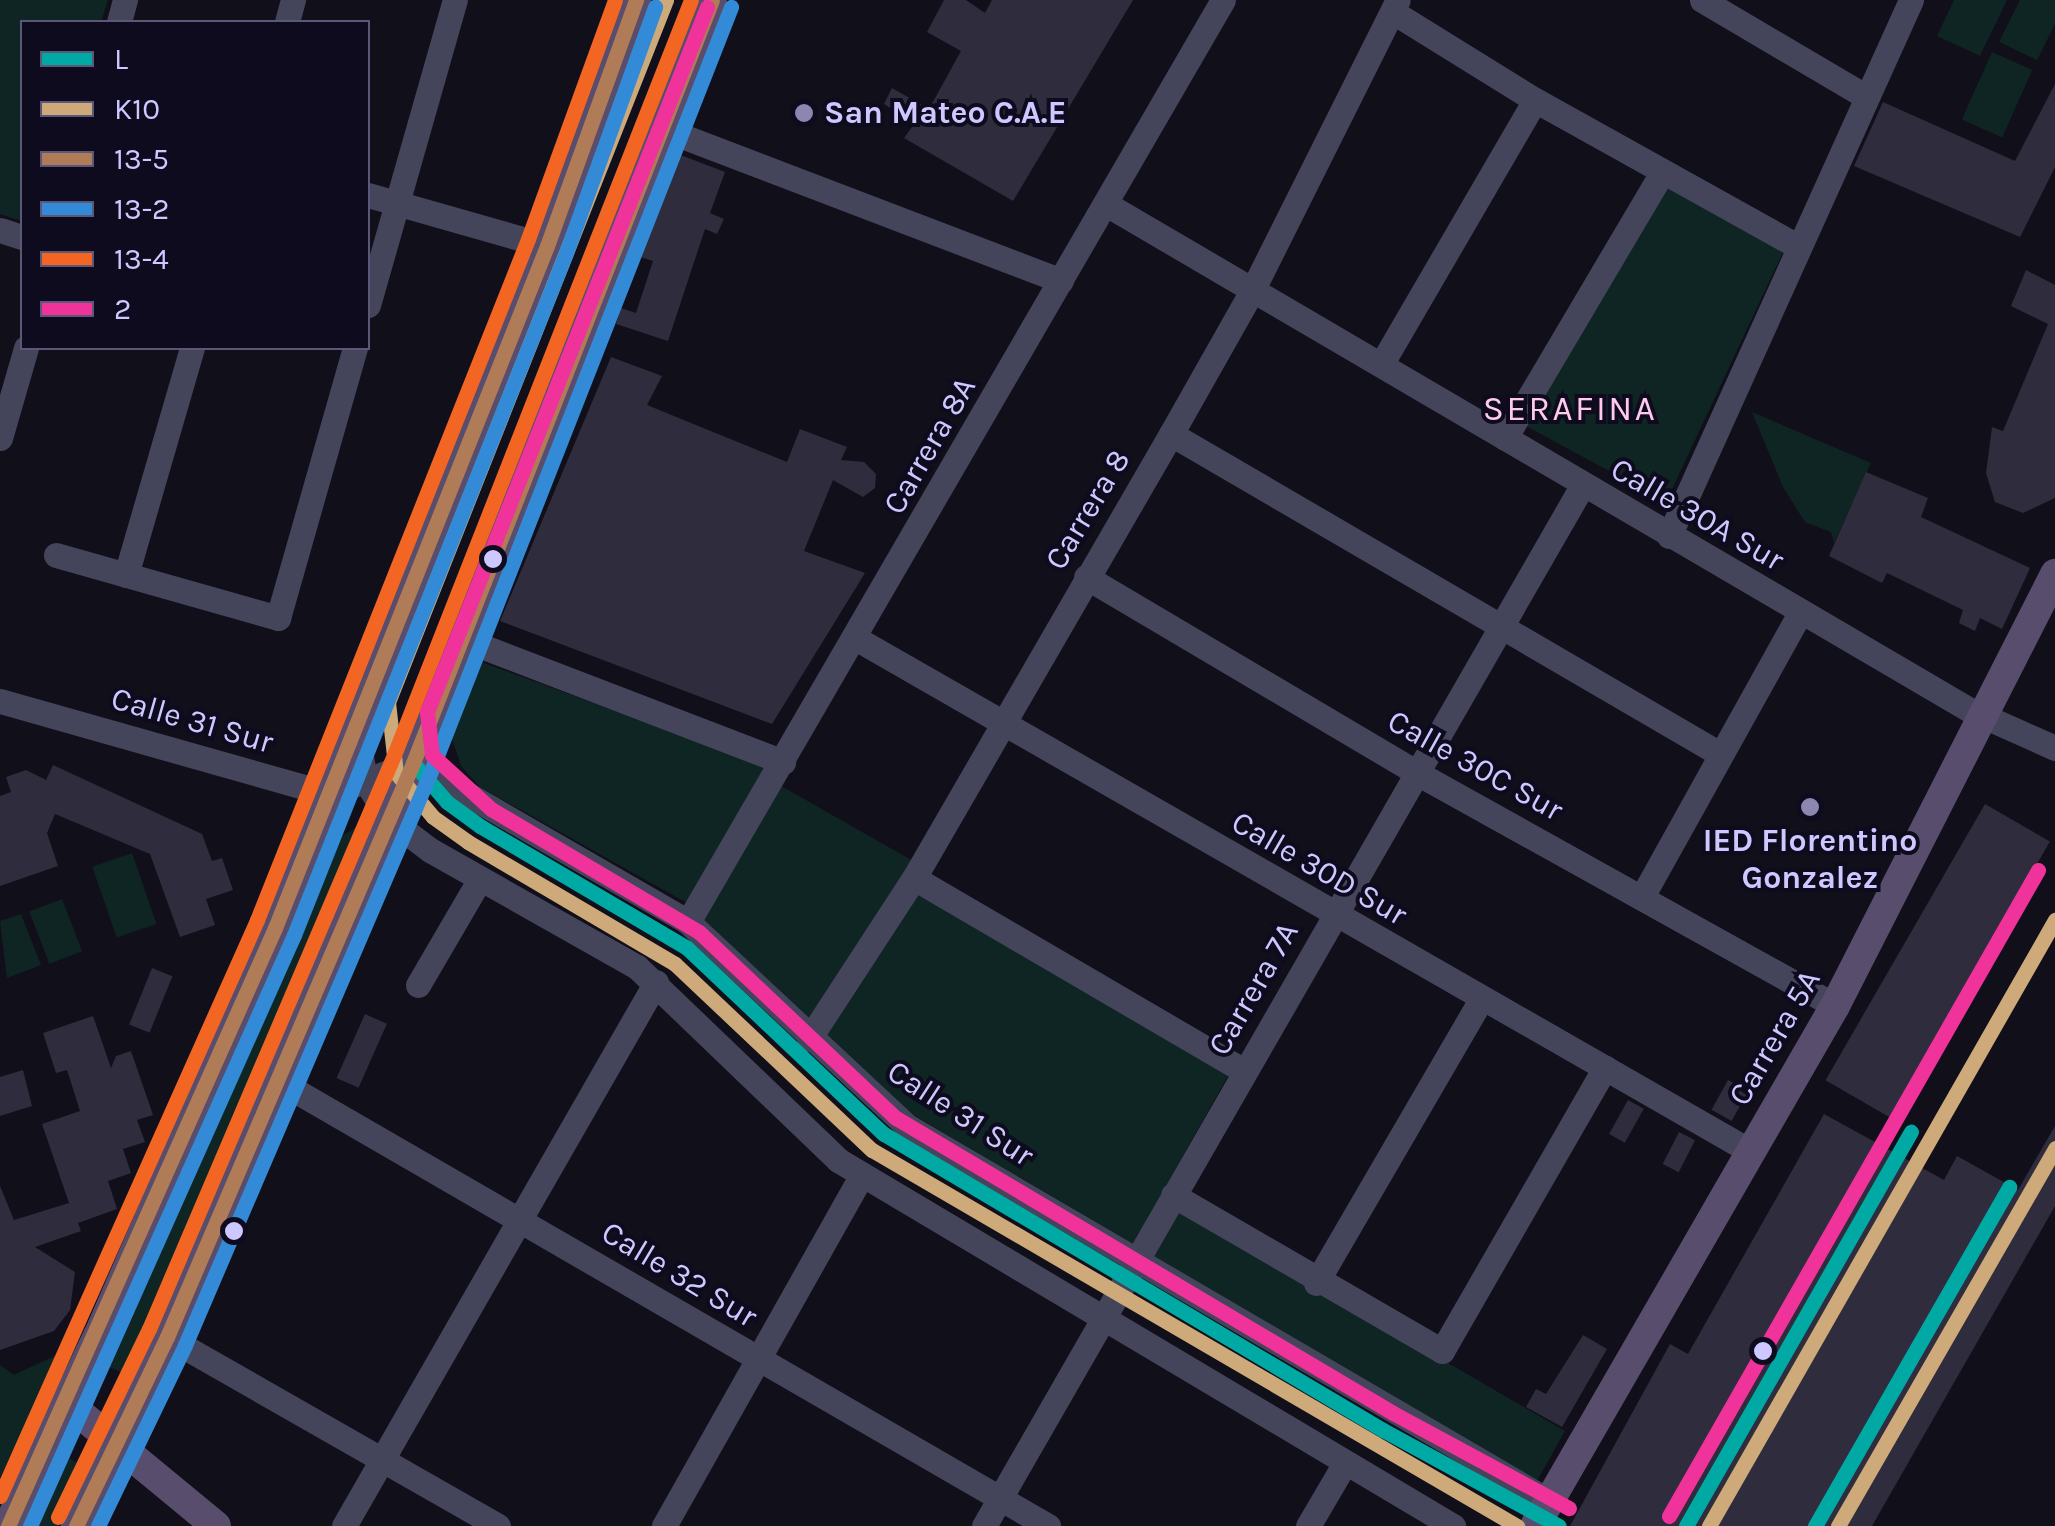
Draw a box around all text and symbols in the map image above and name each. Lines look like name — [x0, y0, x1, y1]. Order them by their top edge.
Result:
legend — [20, 20, 370, 350]
text: L — [114, 41, 128, 77]
text: K10 — [114, 91, 160, 127]
place label: San Mateo C.A.E — [824, 94, 1066, 132]
marker: San Mateo C.A.E — [793, 102, 815, 124]
text: 13-5 — [114, 141, 169, 177]
text: 13-2 — [114, 191, 169, 227]
text: 13-4 — [114, 241, 169, 277]
text: 2 — [114, 291, 131, 327]
street label: Carrera 8A — [875, 371, 985, 521]
district label: SERAFINA — [1483, 388, 1657, 430]
street label: Carrera 8 — [1037, 443, 1139, 577]
street label: Calle 30A Sur — [1604, 450, 1790, 580]
unlabelled marker — [483, 549, 503, 569]
street label: Calle 31 Sur — [107, 680, 277, 762]
street label: Calle 30C Sur — [1381, 702, 1569, 830]
marker: IED Florentino Gonzalez — [1799, 796, 1821, 818]
street label: Calle 30D Sur — [1224, 803, 1414, 935]
place label: IED Florentino Gonzalez — [1703, 823, 1917, 898]
street label: Carrera 7A — [1201, 916, 1307, 1062]
street label: Carrera 5A — [1721, 963, 1829, 1113]
street label: Calle 31 Sur — [880, 1053, 1040, 1175]
street label: Calle 32 Sur — [594, 1214, 764, 1336]
unlabelled marker — [224, 1221, 244, 1241]
unlabelled marker — [1753, 1341, 1773, 1361]

